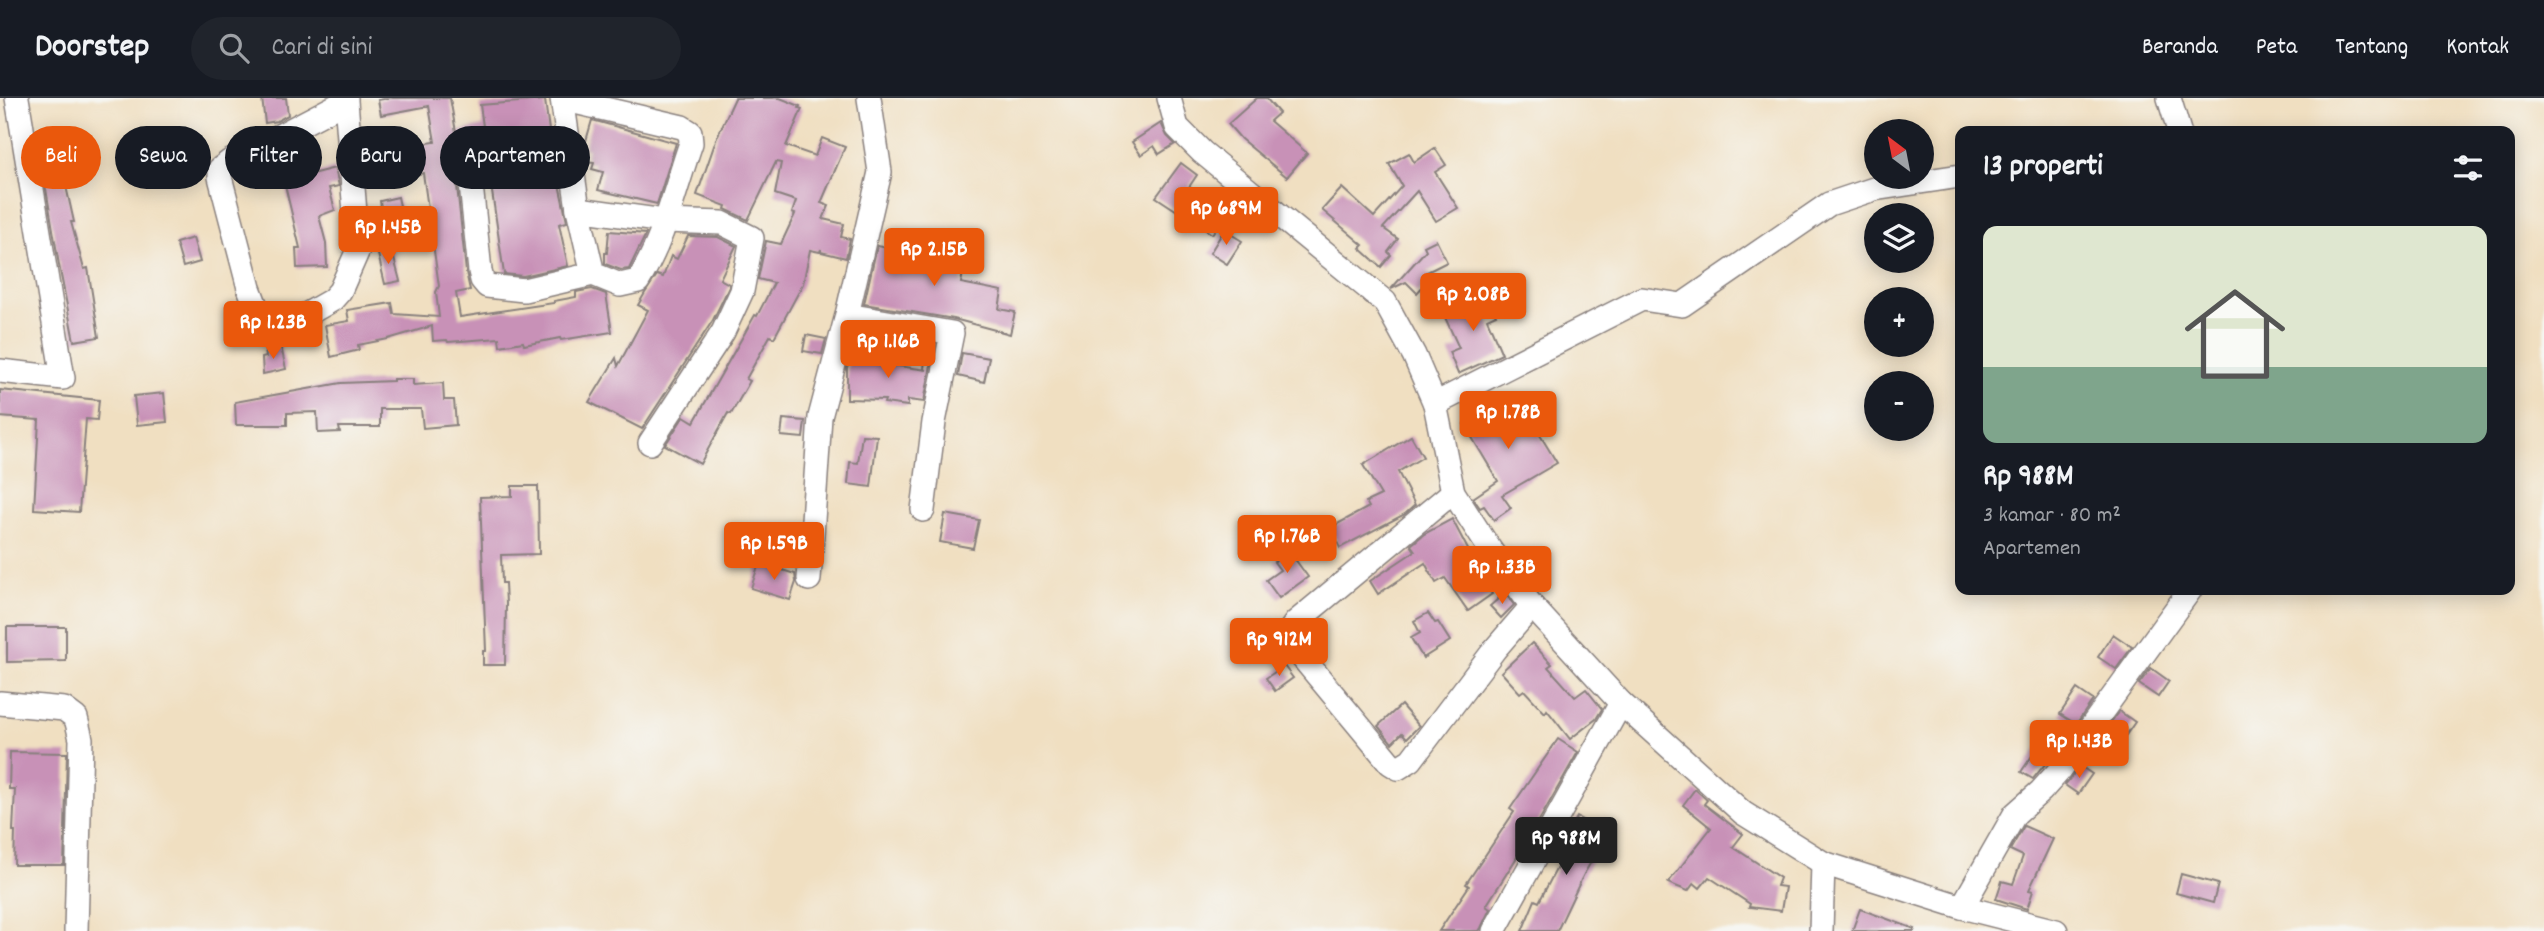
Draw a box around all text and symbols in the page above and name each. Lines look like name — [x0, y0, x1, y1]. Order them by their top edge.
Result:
search box — [191, 17, 681, 80]
text: Doorstep — [35, 25, 149, 72]
icon: search — [215, 29, 253, 67]
text: Cari di sini — [271, 30, 372, 67]
text: Beranda — [2142, 31, 2218, 65]
text: Peta — [2256, 31, 2297, 65]
text: Tentang — [2335, 31, 2408, 65]
text: Kontak — [2446, 31, 2509, 65]
north arrow — [1864, 119, 1934, 189]
map controls — [1864, 119, 1934, 441]
chip: Beli — [21, 126, 101, 189]
chip: Sewa — [115, 126, 211, 189]
chip: Filter — [225, 126, 322, 189]
chip: Baru — [336, 126, 426, 189]
chip: Apartemen — [440, 126, 590, 189]
text: 13 properti — [1983, 147, 2103, 190]
icon: filters — [2449, 149, 2487, 187]
pin: Rp 689M — [1161, 188, 1291, 247]
text: Rp 689M — [1190, 193, 1262, 226]
button: layers — [1864, 203, 1934, 273]
pin: Rp 1.45B — [316, 206, 460, 266]
text: Rp 1.45B — [354, 212, 422, 245]
pin: Rp 2.15B — [862, 228, 1006, 288]
text: Rp 2.15B — [900, 234, 968, 267]
icon: home — [2172, 271, 2298, 397]
pin: Rp 2.08B — [1401, 274, 1545, 333]
text: Rp 2.08B — [1436, 279, 1510, 312]
button: + — [1864, 287, 1934, 357]
pin: Rp 1.23B — [201, 302, 345, 361]
text: Rp 1.23B — [239, 307, 307, 340]
pin: Rp 1.16B — [816, 320, 960, 380]
text: Rp 1.16B — [856, 326, 920, 359]
button: − — [1864, 371, 1934, 441]
pin: Rp 1.78B — [1436, 392, 1580, 451]
text: Rp 1.78B — [1476, 397, 1540, 430]
text: Rp 988M — [1983, 457, 2074, 500]
text: 3 kamar · 80 m² — [1983, 500, 2121, 533]
pin: Rp 1.76B — [1215, 516, 1359, 575]
text: Rp 1.76B — [1254, 521, 1320, 554]
pin: Rp 1.59B — [702, 522, 846, 582]
text: Rp 1.59B — [740, 528, 808, 561]
text: Apartemen — [1983, 533, 2081, 566]
pin: Rp 1.33B — [1430, 546, 1574, 606]
text: Rp 1.33B — [1468, 552, 1536, 585]
pin: Rp 912M — [1214, 618, 1344, 678]
text: Rp 912M — [1246, 624, 1312, 657]
pin: Rp 1.43B — [2007, 720, 2151, 780]
text: Rp 1.43B — [2046, 726, 2112, 759]
pin: Rp 988M — [1501, 818, 1631, 877]
text: Rp 988M — [1531, 823, 1601, 856]

